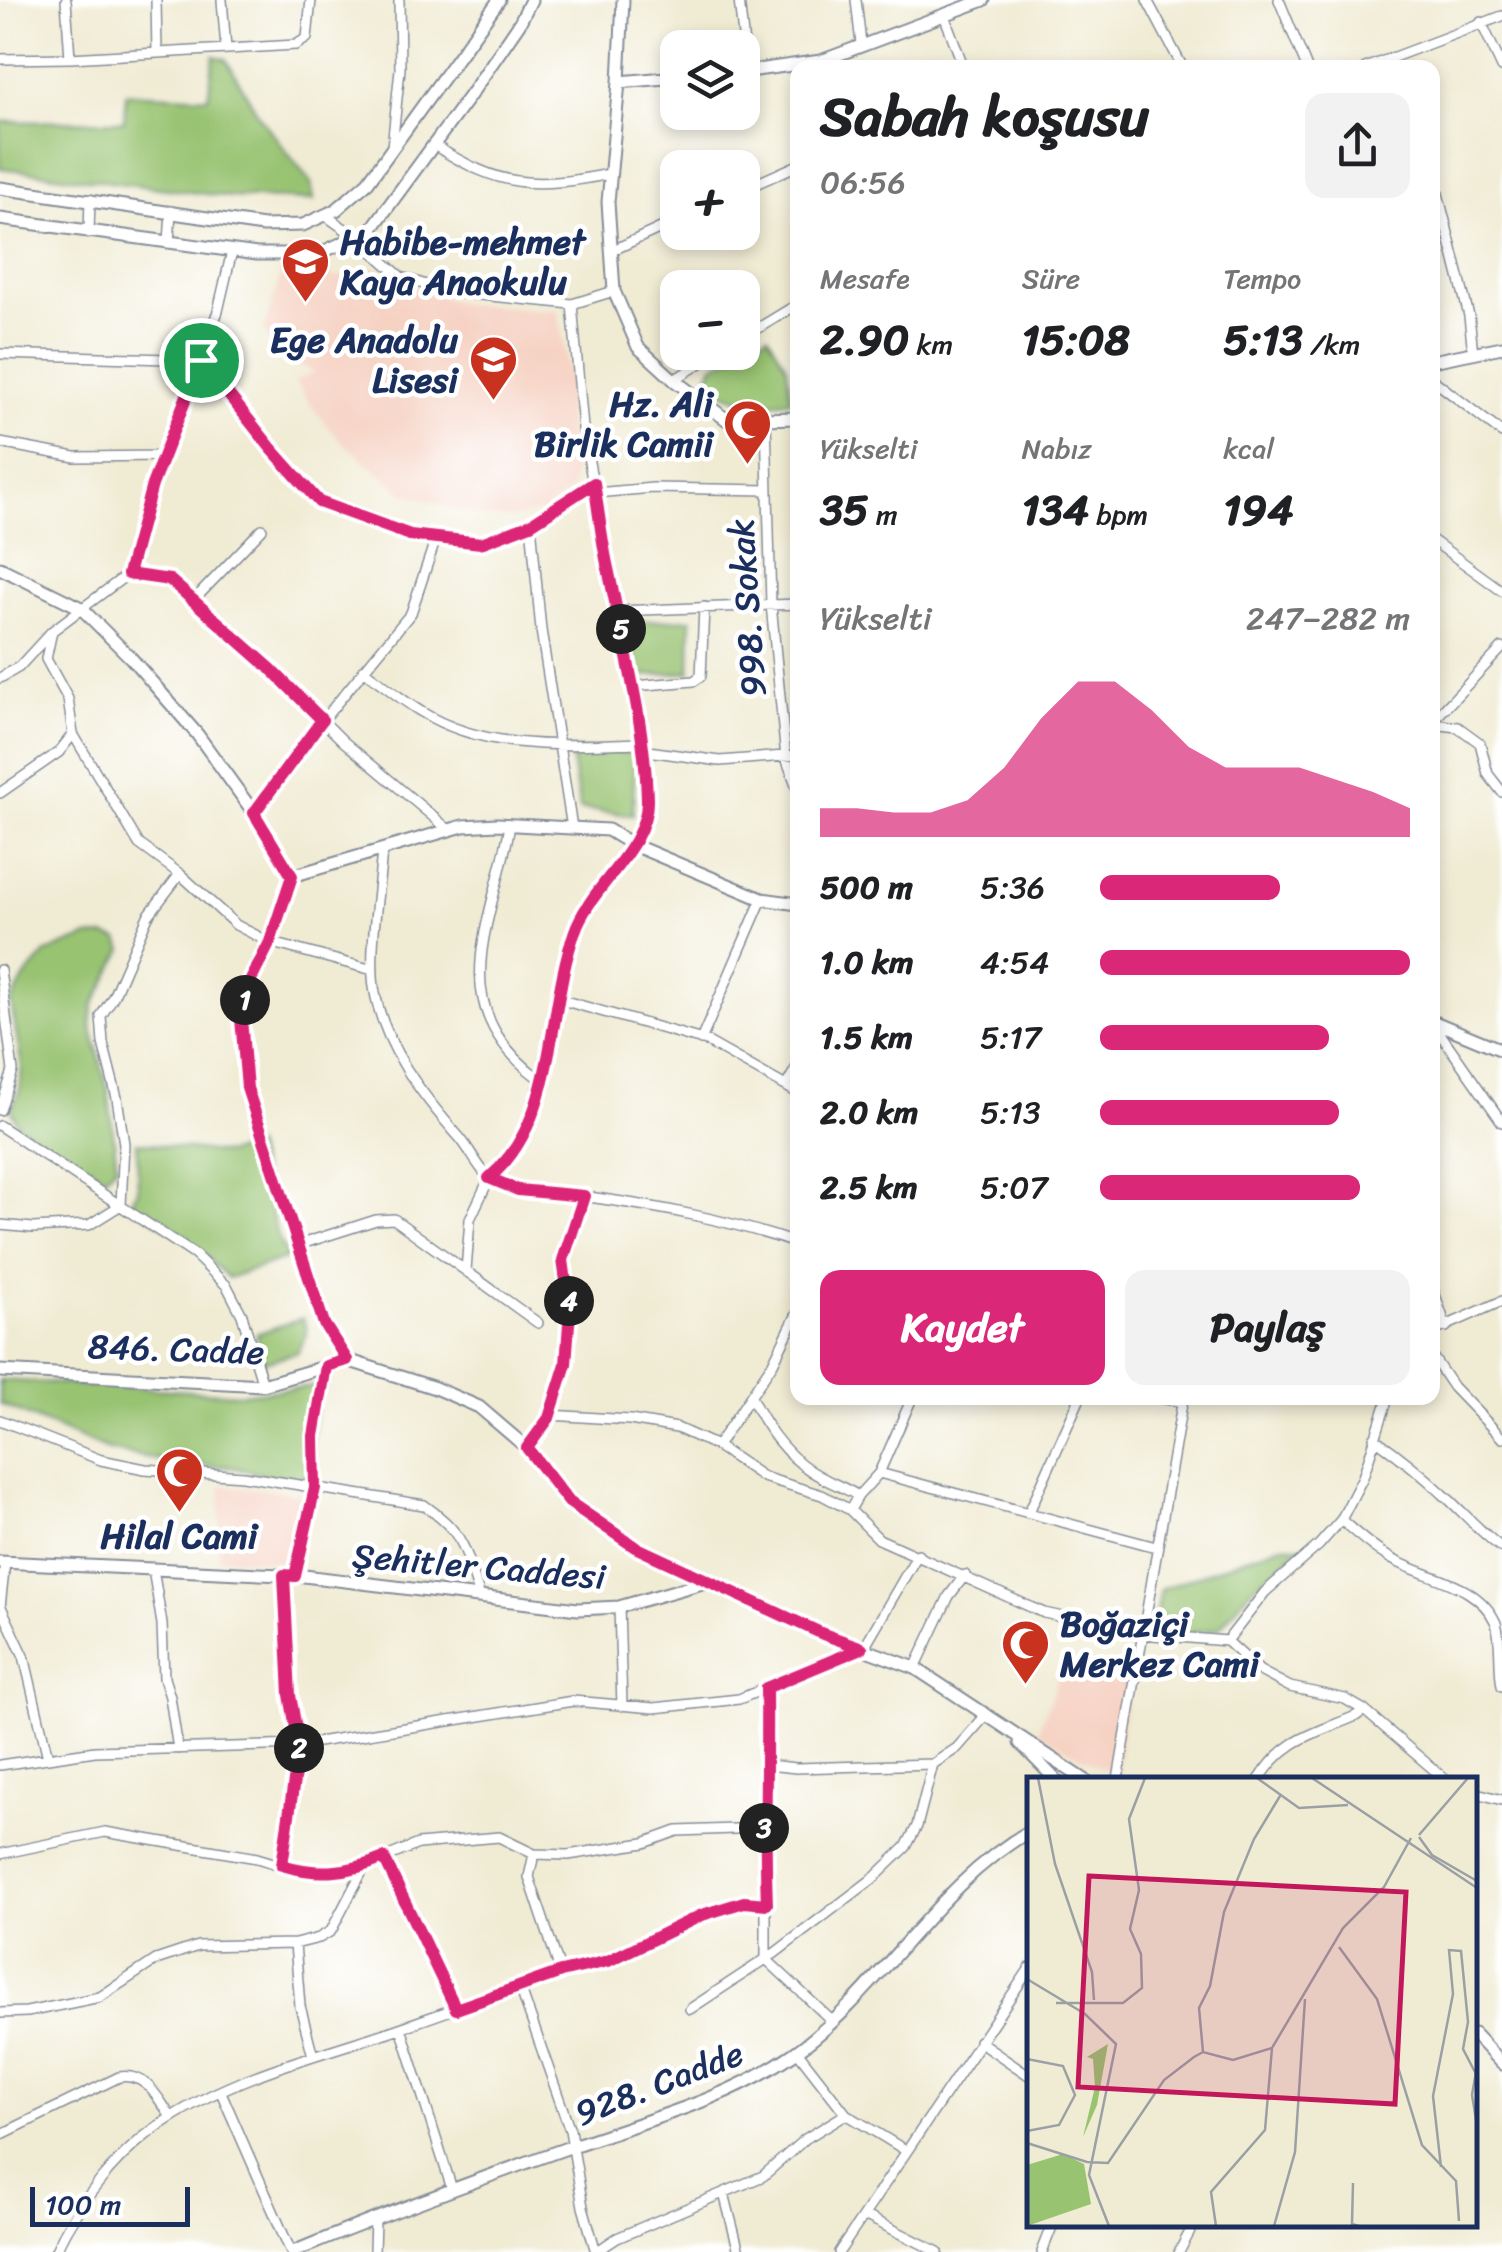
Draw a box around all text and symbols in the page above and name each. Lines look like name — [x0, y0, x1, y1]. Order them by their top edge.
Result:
map controls — [660, 30, 760, 370]
button: layers — [660, 30, 760, 130]
text: Sabah koşusu — [820, 68, 1149, 165]
button: share — [1305, 93, 1410, 198]
button: + — [660, 150, 760, 250]
text: 06:56 — [820, 154, 906, 211]
place label: Habibe-mehmet Kaya Anaokulu — [339, 211, 587, 313]
school or university icon: Habibe-mehmet Kaya Anaokulu — [279, 236, 331, 304]
text: Mesafe — [820, 254, 910, 303]
text: Süre — [1022, 254, 1080, 303]
text: Tempo — [1223, 254, 1301, 303]
button: − — [660, 270, 760, 370]
text: 2.90 — [820, 303, 909, 377]
text: 15:08 — [1022, 303, 1130, 377]
text: 5:13 — [1223, 303, 1303, 377]
place label: Ege Anadolu Lisesi — [270, 309, 459, 411]
pin — [159, 318, 244, 403]
text: km — [909, 320, 953, 369]
text: /km — [1303, 320, 1360, 369]
icon: arrive — [174, 333, 229, 388]
school or university icon: Ege Anadolu Lisesi — [467, 334, 519, 402]
place label: Hz. Ali Birlik Camii — [534, 373, 715, 475]
mosque icon: Hz. Ali Birlik Camii — [722, 398, 774, 466]
text: Yükselti — [820, 424, 918, 473]
text: Nabız — [1022, 424, 1092, 473]
text: kcal — [1223, 424, 1274, 473]
text: 35 — [820, 473, 869, 547]
text: 134 — [1022, 473, 1089, 547]
text: 194 — [1223, 473, 1293, 547]
text: m — [869, 490, 898, 539]
text: bpm — [1089, 490, 1148, 539]
street label: 998. Sokak — [710, 517, 784, 699]
text: Yükselti — [820, 590, 932, 647]
text: 247–282 m — [1246, 590, 1410, 647]
pin: 5 — [596, 604, 646, 654]
text: 5 — [612, 604, 630, 653]
text: 500 m — [820, 859, 913, 916]
text: 5:36 — [980, 859, 1045, 916]
text: 1.0 km — [820, 934, 914, 991]
text: 4:54 — [980, 934, 1049, 991]
pin: 1 — [220, 975, 270, 1025]
text: 1 — [239, 975, 251, 1024]
text: 1.5 km — [820, 1009, 913, 1066]
text: 5:17 — [980, 1009, 1041, 1066]
text: 2.0 km — [820, 1084, 918, 1141]
text: 5:13 — [980, 1084, 1041, 1141]
text: 2.5 km — [820, 1159, 918, 1216]
text: 5:07 — [980, 1159, 1048, 1216]
button: Kaydet — [820, 1270, 1105, 1385]
button: Paylaş — [1125, 1270, 1410, 1385]
pin: 4 — [544, 1276, 594, 1326]
text: 4 — [560, 1276, 578, 1325]
street label: 846. Cadde — [87, 1315, 265, 1383]
mosque icon: Hilal Cami — [153, 1446, 205, 1514]
place label: Hilal Cami — [100, 1505, 260, 1567]
street label: Şehitler Caddesi — [350, 1524, 609, 1608]
place label: Boğaziçi Merkez Cami — [1059, 1593, 1261, 1695]
mosque icon: Boğaziçi Merkez Cami — [999, 1618, 1051, 1686]
pin: 2 — [274, 1723, 324, 1773]
text: 2 — [291, 1723, 307, 1772]
inset map — [1027, 1777, 1477, 2227]
pin: 3 — [739, 1803, 789, 1853]
text: 3 — [756, 1803, 772, 1852]
street label: 928. Cadde — [565, 2022, 753, 2144]
text: 100 m — [45, 2180, 121, 2229]
scale bar — [30, 2182, 190, 2226]

